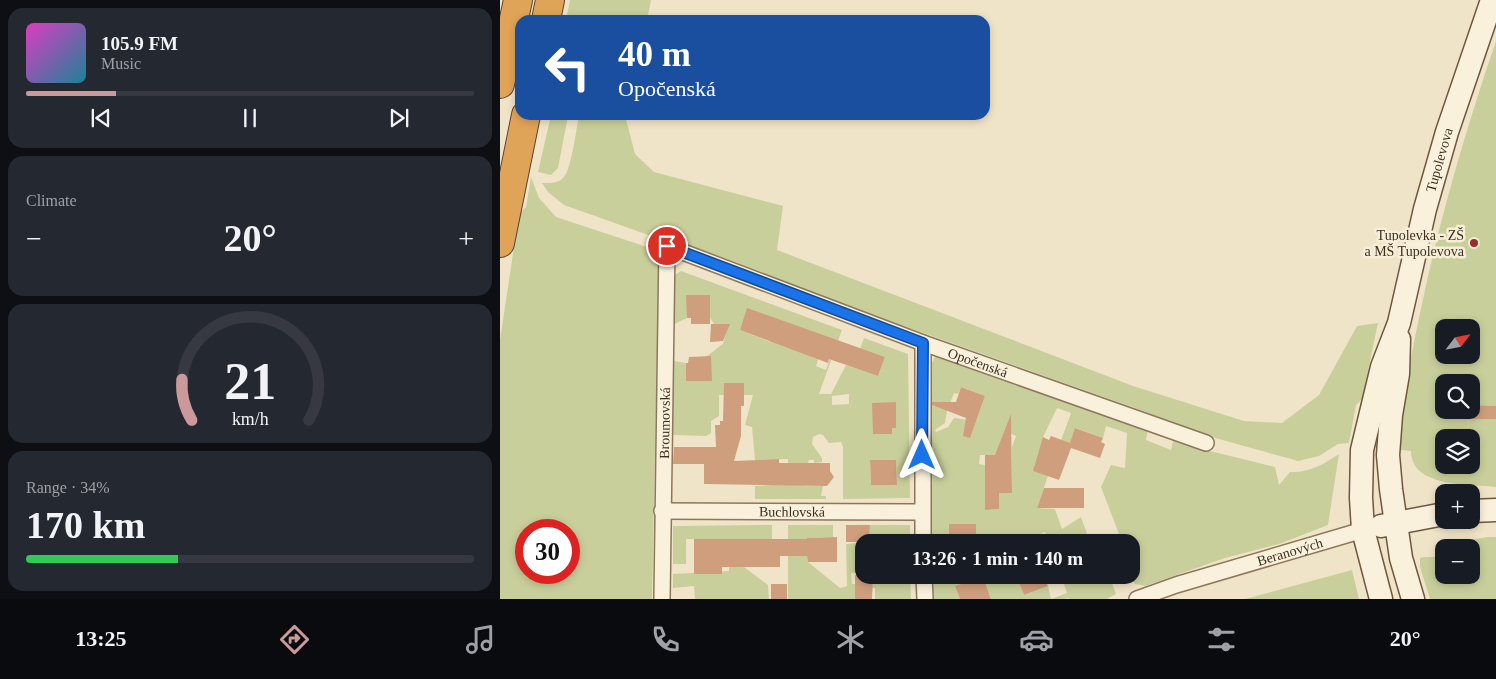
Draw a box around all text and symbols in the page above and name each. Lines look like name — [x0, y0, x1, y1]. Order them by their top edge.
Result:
text: 105.9 FM — [101, 33, 178, 54]
icon: left — [535, 35, 600, 100]
text: 40 m — [618, 35, 691, 74]
text: Music — [101, 55, 141, 72]
text: Opočenská — [618, 76, 716, 101]
icon: previous — [87, 104, 115, 132]
icon: pause — [236, 104, 264, 132]
icon: next — [385, 104, 413, 132]
street label: Tupolevova — [1423, 125, 1456, 194]
text: Climate — [26, 192, 77, 209]
text: 20° — [223, 217, 277, 259]
text: − — [26, 223, 42, 254]
text: + — [458, 223, 474, 254]
pin — [646, 225, 688, 267]
place label: Tupolevka - ZŠ a MŠ Tupolevova — [1364, 227, 1465, 259]
icon: arrive — [653, 232, 681, 260]
marker: Tupolevka - ZŠ a MŠ Tupolevova — [1468, 237, 1480, 249]
north arrow — [1435, 319, 1480, 364]
map controls — [1435, 319, 1480, 584]
street label: Opočenská — [946, 345, 1010, 381]
text: 21 — [224, 353, 276, 410]
button: search — [1435, 374, 1480, 419]
street label: Broumovská — [657, 386, 673, 459]
text: km/h — [232, 409, 268, 429]
position arrow — [895, 428, 947, 480]
button: layers — [1435, 429, 1480, 474]
text: Range · 34% — [26, 479, 110, 496]
button: + — [1435, 484, 1480, 529]
text: 170 km — [26, 504, 145, 546]
street label: Buchlovská — [759, 504, 826, 520]
speed limit sign: 30 — [515, 519, 580, 584]
street label: Beranových — [1255, 535, 1324, 569]
button: − — [1435, 539, 1480, 584]
text: 13:26 · 1 min · 140 m — [912, 548, 1083, 569]
icon: directions — [277, 622, 312, 657]
icon: music — [463, 622, 498, 657]
icon: phone — [648, 622, 683, 657]
icon: climate — [833, 622, 868, 657]
icon: car — [1019, 622, 1054, 657]
icon: filters — [1204, 622, 1239, 657]
text: 13:25 — [75, 626, 127, 651]
text: 20° — [1390, 626, 1421, 651]

